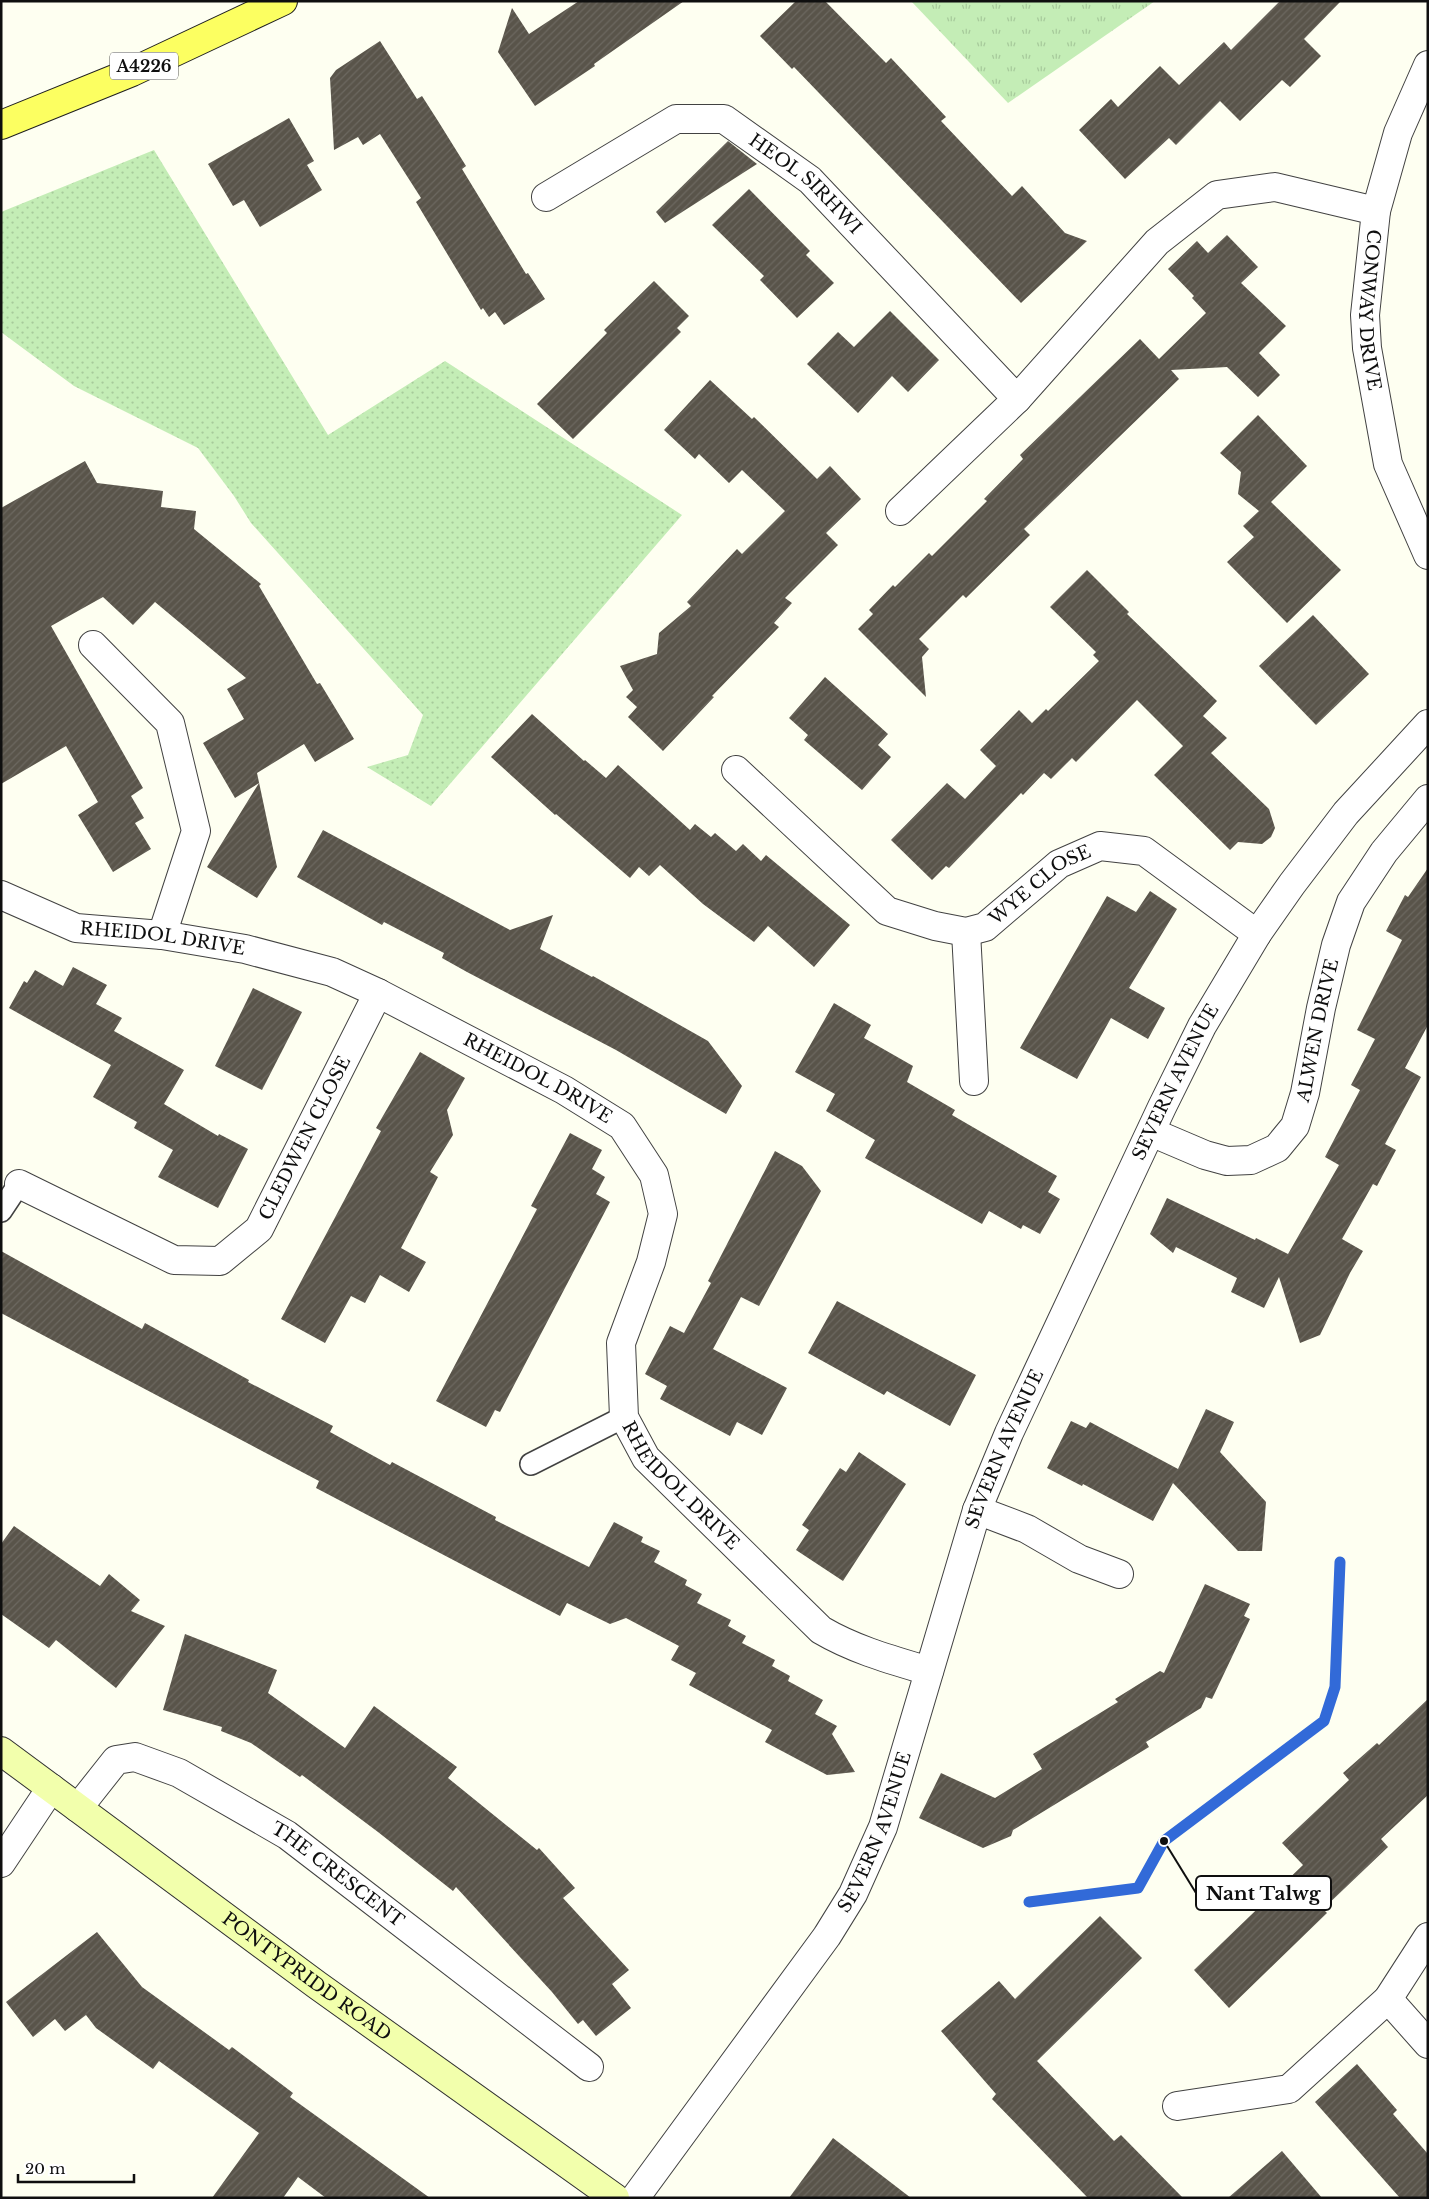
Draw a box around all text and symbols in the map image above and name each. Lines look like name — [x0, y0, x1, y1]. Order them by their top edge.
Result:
road number: A4226 — [110, 52, 178, 80]
street label: HEOL SIRHWI — [745, 129, 866, 239]
street label: CONWAY DRIVE — [1354, 228, 1386, 392]
street label: WYE CLOSE — [984, 840, 1094, 930]
street label: RHEIDOL DRIVE — [79, 917, 247, 960]
street label: ALWEN DRIVE — [1292, 957, 1343, 1106]
street label: SEVERN AVENUE — [1128, 1000, 1224, 1164]
street label: RHEIDOL DRIVE — [460, 1028, 616, 1128]
street label: CLEDWEN CLOSE — [254, 1052, 355, 1224]
street label: SEVERN AVENUE — [961, 1366, 1048, 1531]
street label: RHEIDOL DRIVE — [617, 1417, 744, 1554]
street label: SEVERN AVENUE — [833, 1749, 916, 1917]
street label: THE CRESCENT — [267, 1817, 409, 1932]
callout: Nant Talwg — [1196, 1876, 1331, 1910]
text: Nant Talwg — [1206, 1882, 1322, 1905]
street label: PONTYPRIDD ROAD — [218, 1908, 396, 2046]
scale bar — [18, 2152, 134, 2184]
text: 20 m — [25, 2159, 65, 2178]

